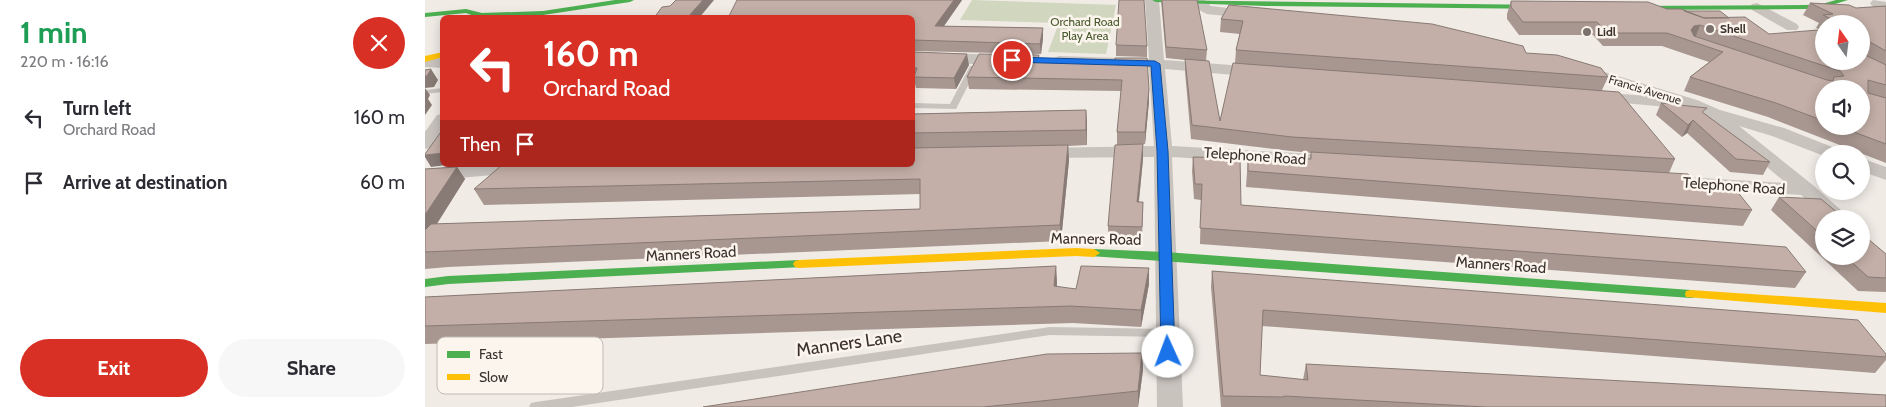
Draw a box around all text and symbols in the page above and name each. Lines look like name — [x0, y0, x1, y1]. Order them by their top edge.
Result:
text: 1 min — [20, 14, 88, 51]
park label: Orchard Road Play Area — [1050, 14, 1120, 43]
north arrow — [1815, 15, 1870, 70]
map controls — [1815, 15, 1870, 265]
button: close — [353, 17, 405, 69]
place label: Shell — [1720, 21, 1746, 36]
marker: Shell — [1704, 23, 1716, 35]
place label: Lidl — [1597, 24, 1616, 39]
marker: Lidl — [1581, 26, 1593, 38]
text: 160 m — [543, 32, 639, 75]
icon: left — [460, 35, 525, 100]
pin — [991, 39, 1033, 81]
icon: arrive — [998, 46, 1026, 74]
text: 220 m · 16:16 — [20, 52, 109, 71]
street label: Francis Avenue — [1607, 71, 1683, 108]
text: Orchard Road — [543, 75, 670, 102]
button: sound — [1815, 80, 1870, 135]
text: Turn left — [63, 97, 131, 120]
icon: left — [20, 104, 48, 132]
text: 160 m — [354, 106, 405, 129]
text: Orchard Road — [63, 120, 156, 139]
icon: arrive — [511, 130, 539, 158]
text: Then — [460, 133, 501, 156]
street label: Telephone Road — [1203, 143, 1307, 169]
button: search — [1815, 145, 1870, 200]
icon: arrive — [20, 169, 48, 197]
text: Arrive at destination — [63, 171, 227, 194]
text: 60 m — [360, 171, 405, 194]
street label: Telephone Road — [1682, 173, 1786, 199]
button: layers — [1815, 210, 1870, 265]
street label: Manners Road — [1051, 229, 1141, 249]
street label: Manners Road — [645, 243, 737, 265]
street label: Manners Road — [1455, 253, 1547, 277]
street label: Manners Lane — [795, 325, 903, 361]
position arrow — [1141, 325, 1193, 377]
legend — [437, 337, 603, 394]
button: Exit — [20, 339, 208, 397]
button: Share — [218, 339, 405, 397]
text: Fast — [479, 345, 503, 363]
text: Slow — [479, 368, 508, 386]

